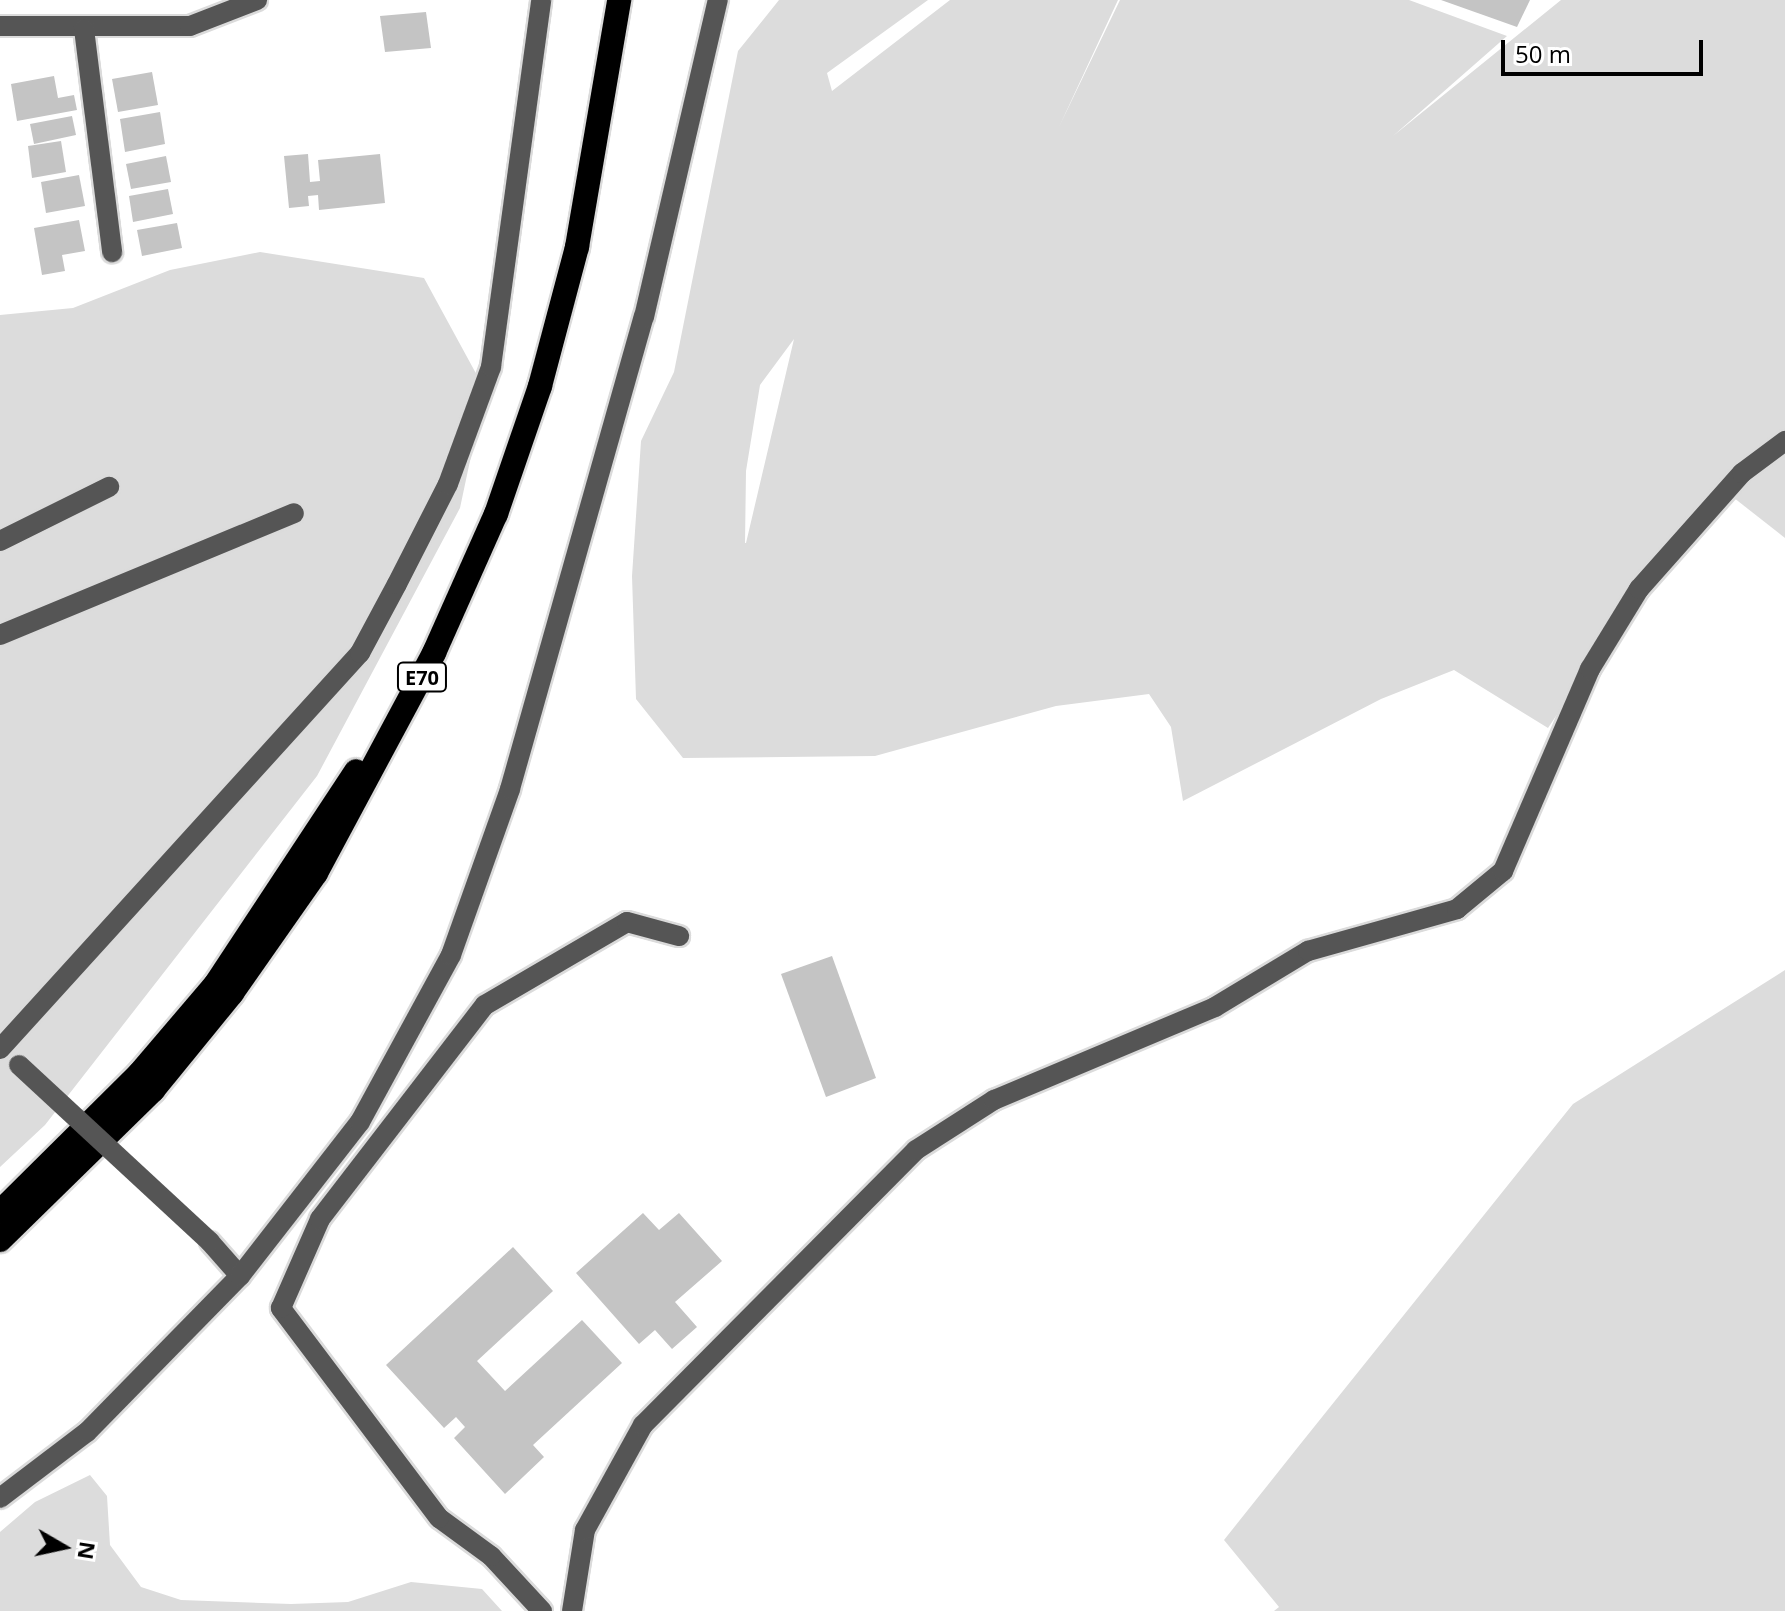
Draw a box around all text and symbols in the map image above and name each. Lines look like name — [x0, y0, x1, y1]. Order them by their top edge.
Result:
scale bar — [1505, 24, 1707, 74]
text: 50 m — [1515, 37, 1571, 70]
road number: E70 — [396, 661, 448, 693]
north arrow — [24, 1507, 104, 1587]
text: N — [71, 1540, 104, 1562]

